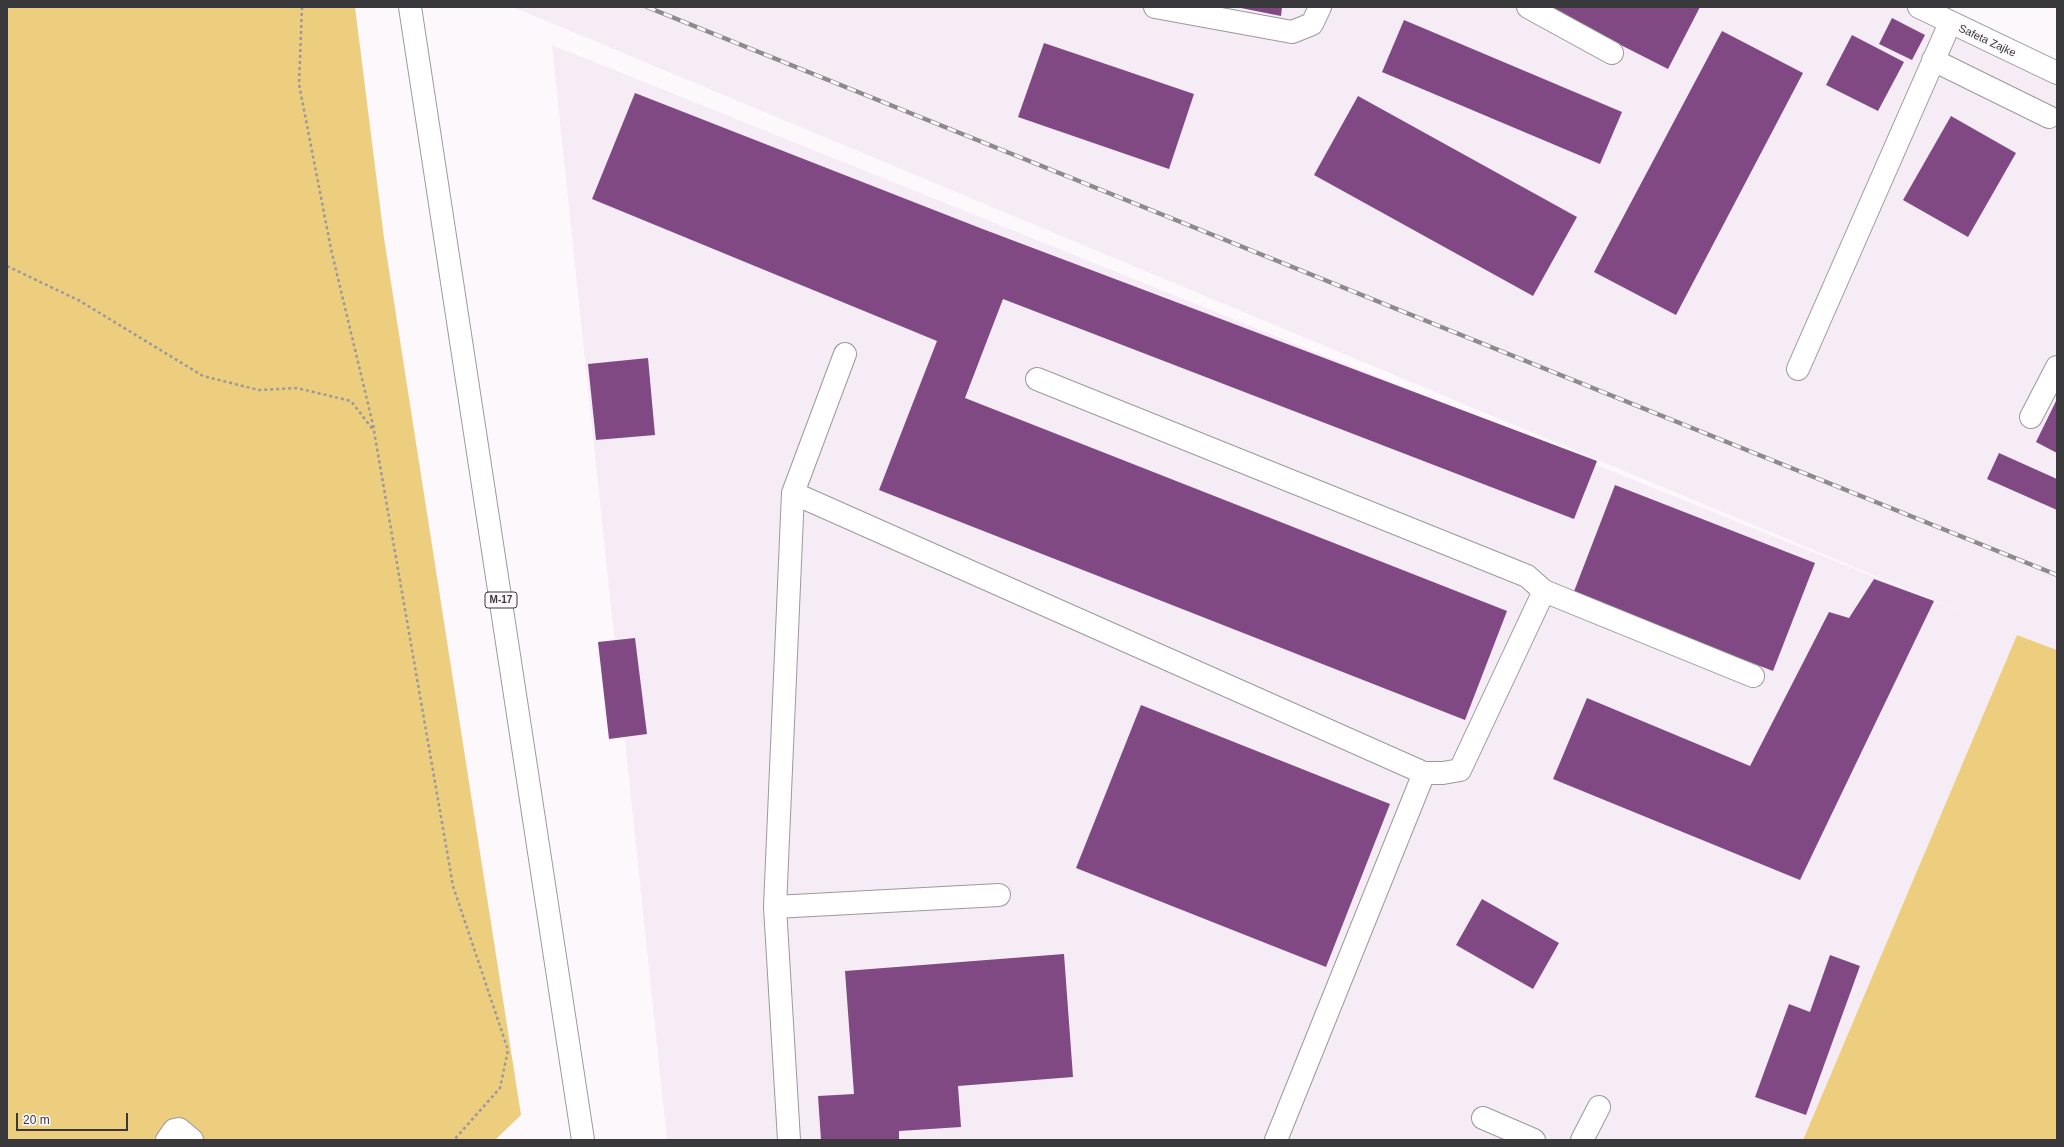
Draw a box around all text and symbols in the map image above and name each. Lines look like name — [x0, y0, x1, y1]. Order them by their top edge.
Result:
street label: Safeta Zajke — [1956, 22, 2018, 60]
road number: M-17 — [485, 592, 517, 608]
scale bar — [18, 1105, 130, 1131]
text: 20 m — [23, 1113, 50, 1127]

